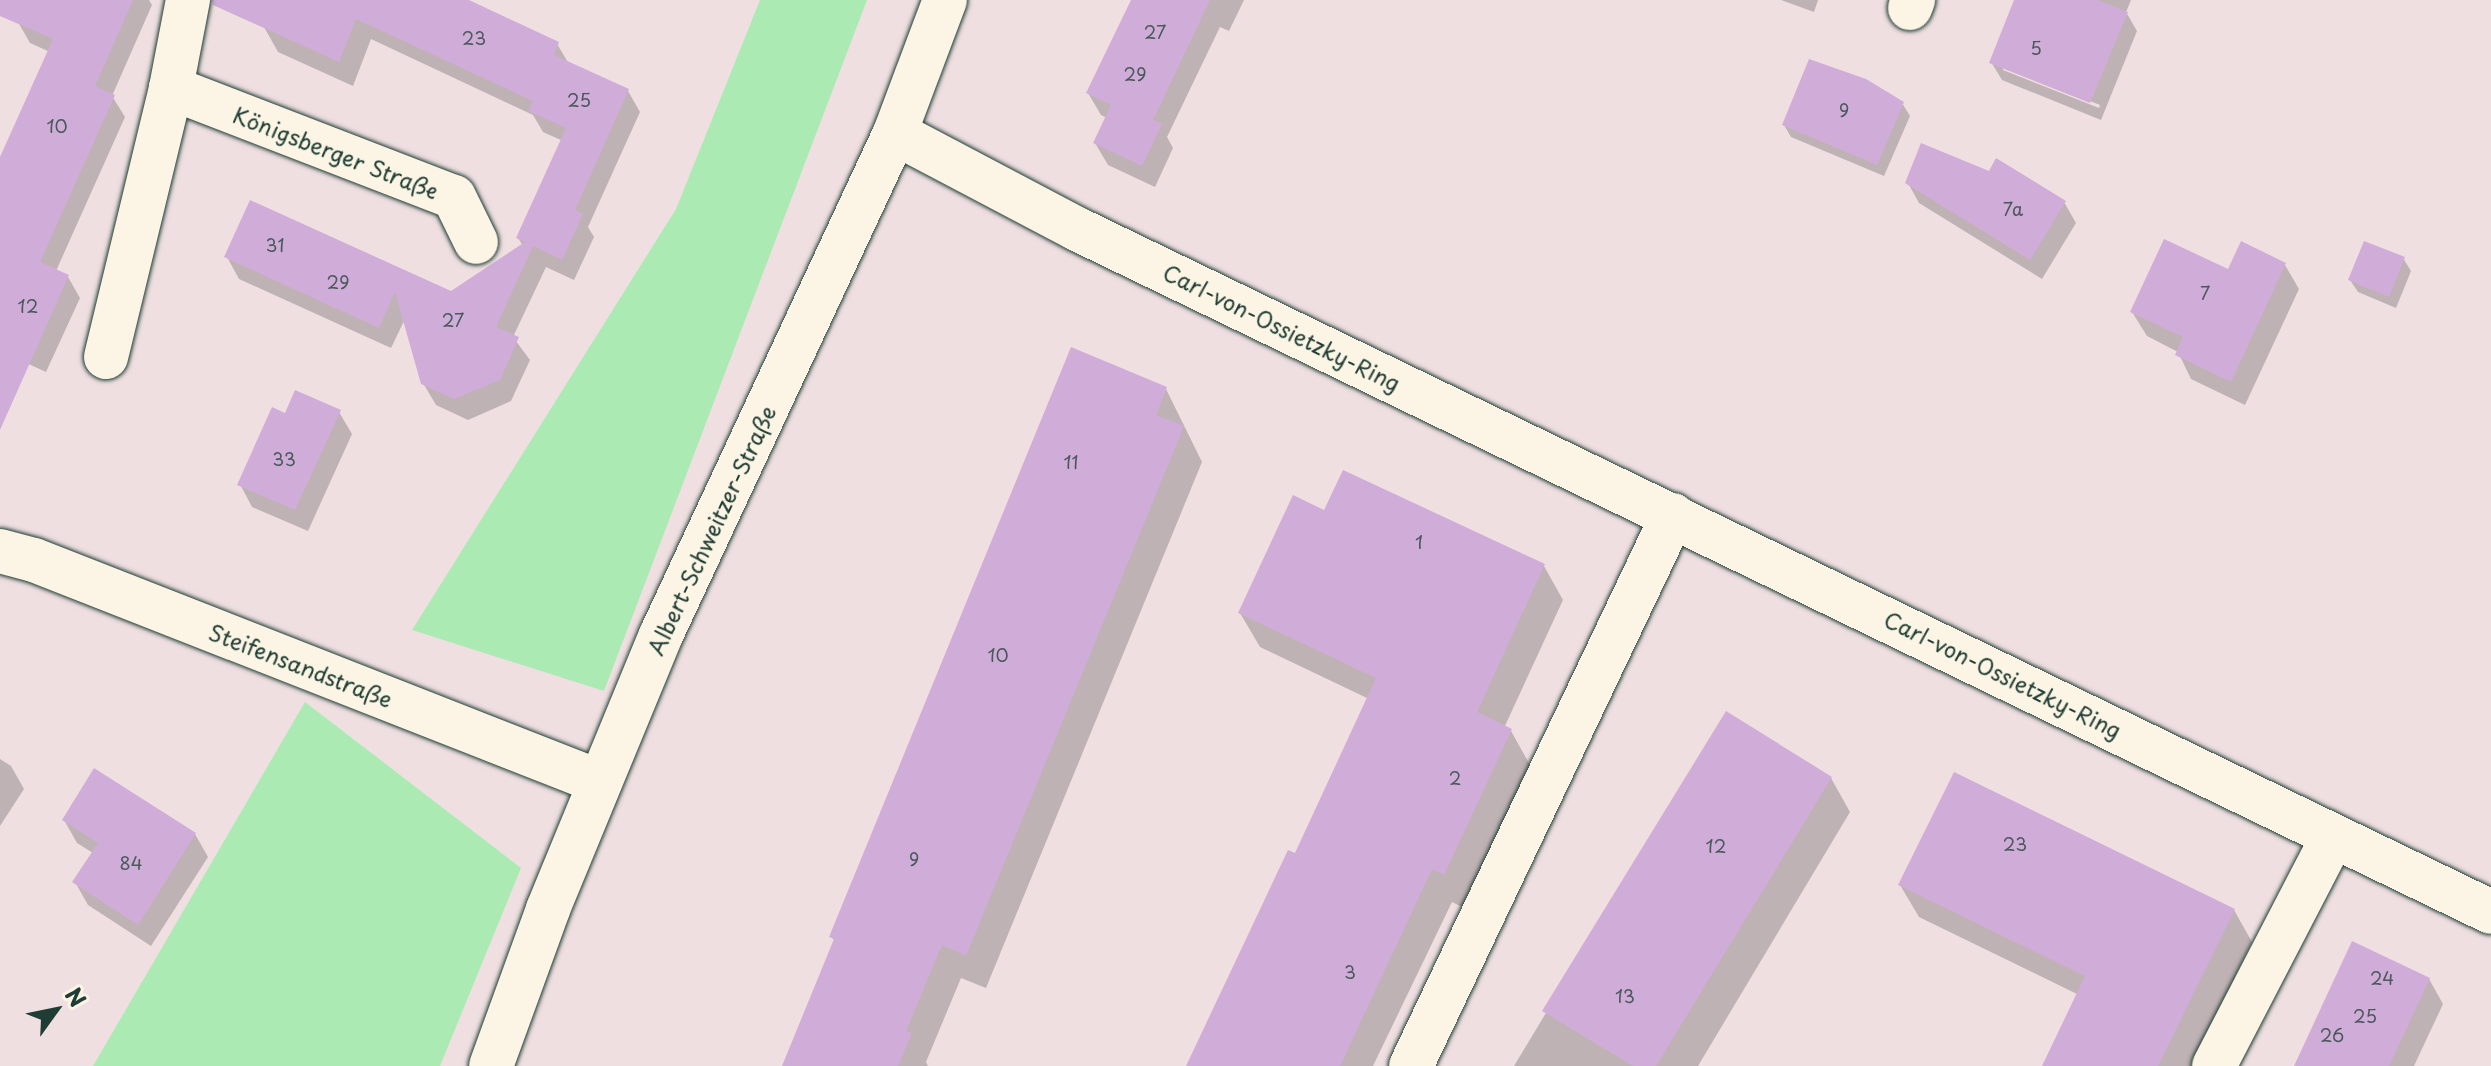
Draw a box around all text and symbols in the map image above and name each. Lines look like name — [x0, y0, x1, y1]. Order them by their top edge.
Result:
house number: 27 — [1144, 21, 1166, 43]
house number: 23 — [462, 27, 486, 49]
house number: 5 — [2030, 37, 2042, 59]
house number: 29 — [1124, 63, 1146, 85]
house number: 25 — [567, 89, 591, 111]
house number: 9 — [1839, 99, 1849, 121]
street label: Königsberger Straße — [229, 100, 443, 204]
house number: 10 — [46, 115, 68, 137]
house number: 7a — [2003, 198, 2023, 220]
house number: 31 — [266, 234, 284, 256]
street label: Carl-von-Ossietzky-Ring — [1159, 258, 1405, 396]
house number: 29 — [327, 271, 349, 293]
house number: 7 — [2200, 282, 2210, 304]
house number: 12 — [18, 295, 38, 317]
house number: 27 — [442, 309, 464, 331]
street label: Albert-Schweitzer-Straße — [642, 401, 780, 659]
house number: 33 — [272, 448, 296, 470]
house number: 11 — [1063, 451, 1079, 473]
house number: 1 — [1415, 531, 1423, 553]
street label: Carl-von-Ossietzky-Ring — [1880, 605, 2126, 743]
street label: Steifensandstraße — [206, 618, 396, 712]
house number: 10 — [987, 644, 1009, 666]
house number: 2 — [1449, 767, 1461, 789]
house number: 23 — [2003, 833, 2027, 855]
house number: 12 — [1706, 835, 1726, 857]
house number: 9 — [909, 848, 919, 870]
house number: 84 — [119, 852, 143, 874]
house number: 3 — [1344, 961, 1356, 983]
house number: 24 — [2370, 967, 2394, 989]
north arrow — [16, 970, 96, 1050]
text: N — [58, 980, 95, 1013]
house number: 13 — [1615, 985, 1635, 1007]
house number: 25 — [2353, 1005, 2377, 1027]
house number: 26 — [2320, 1024, 2344, 1046]

